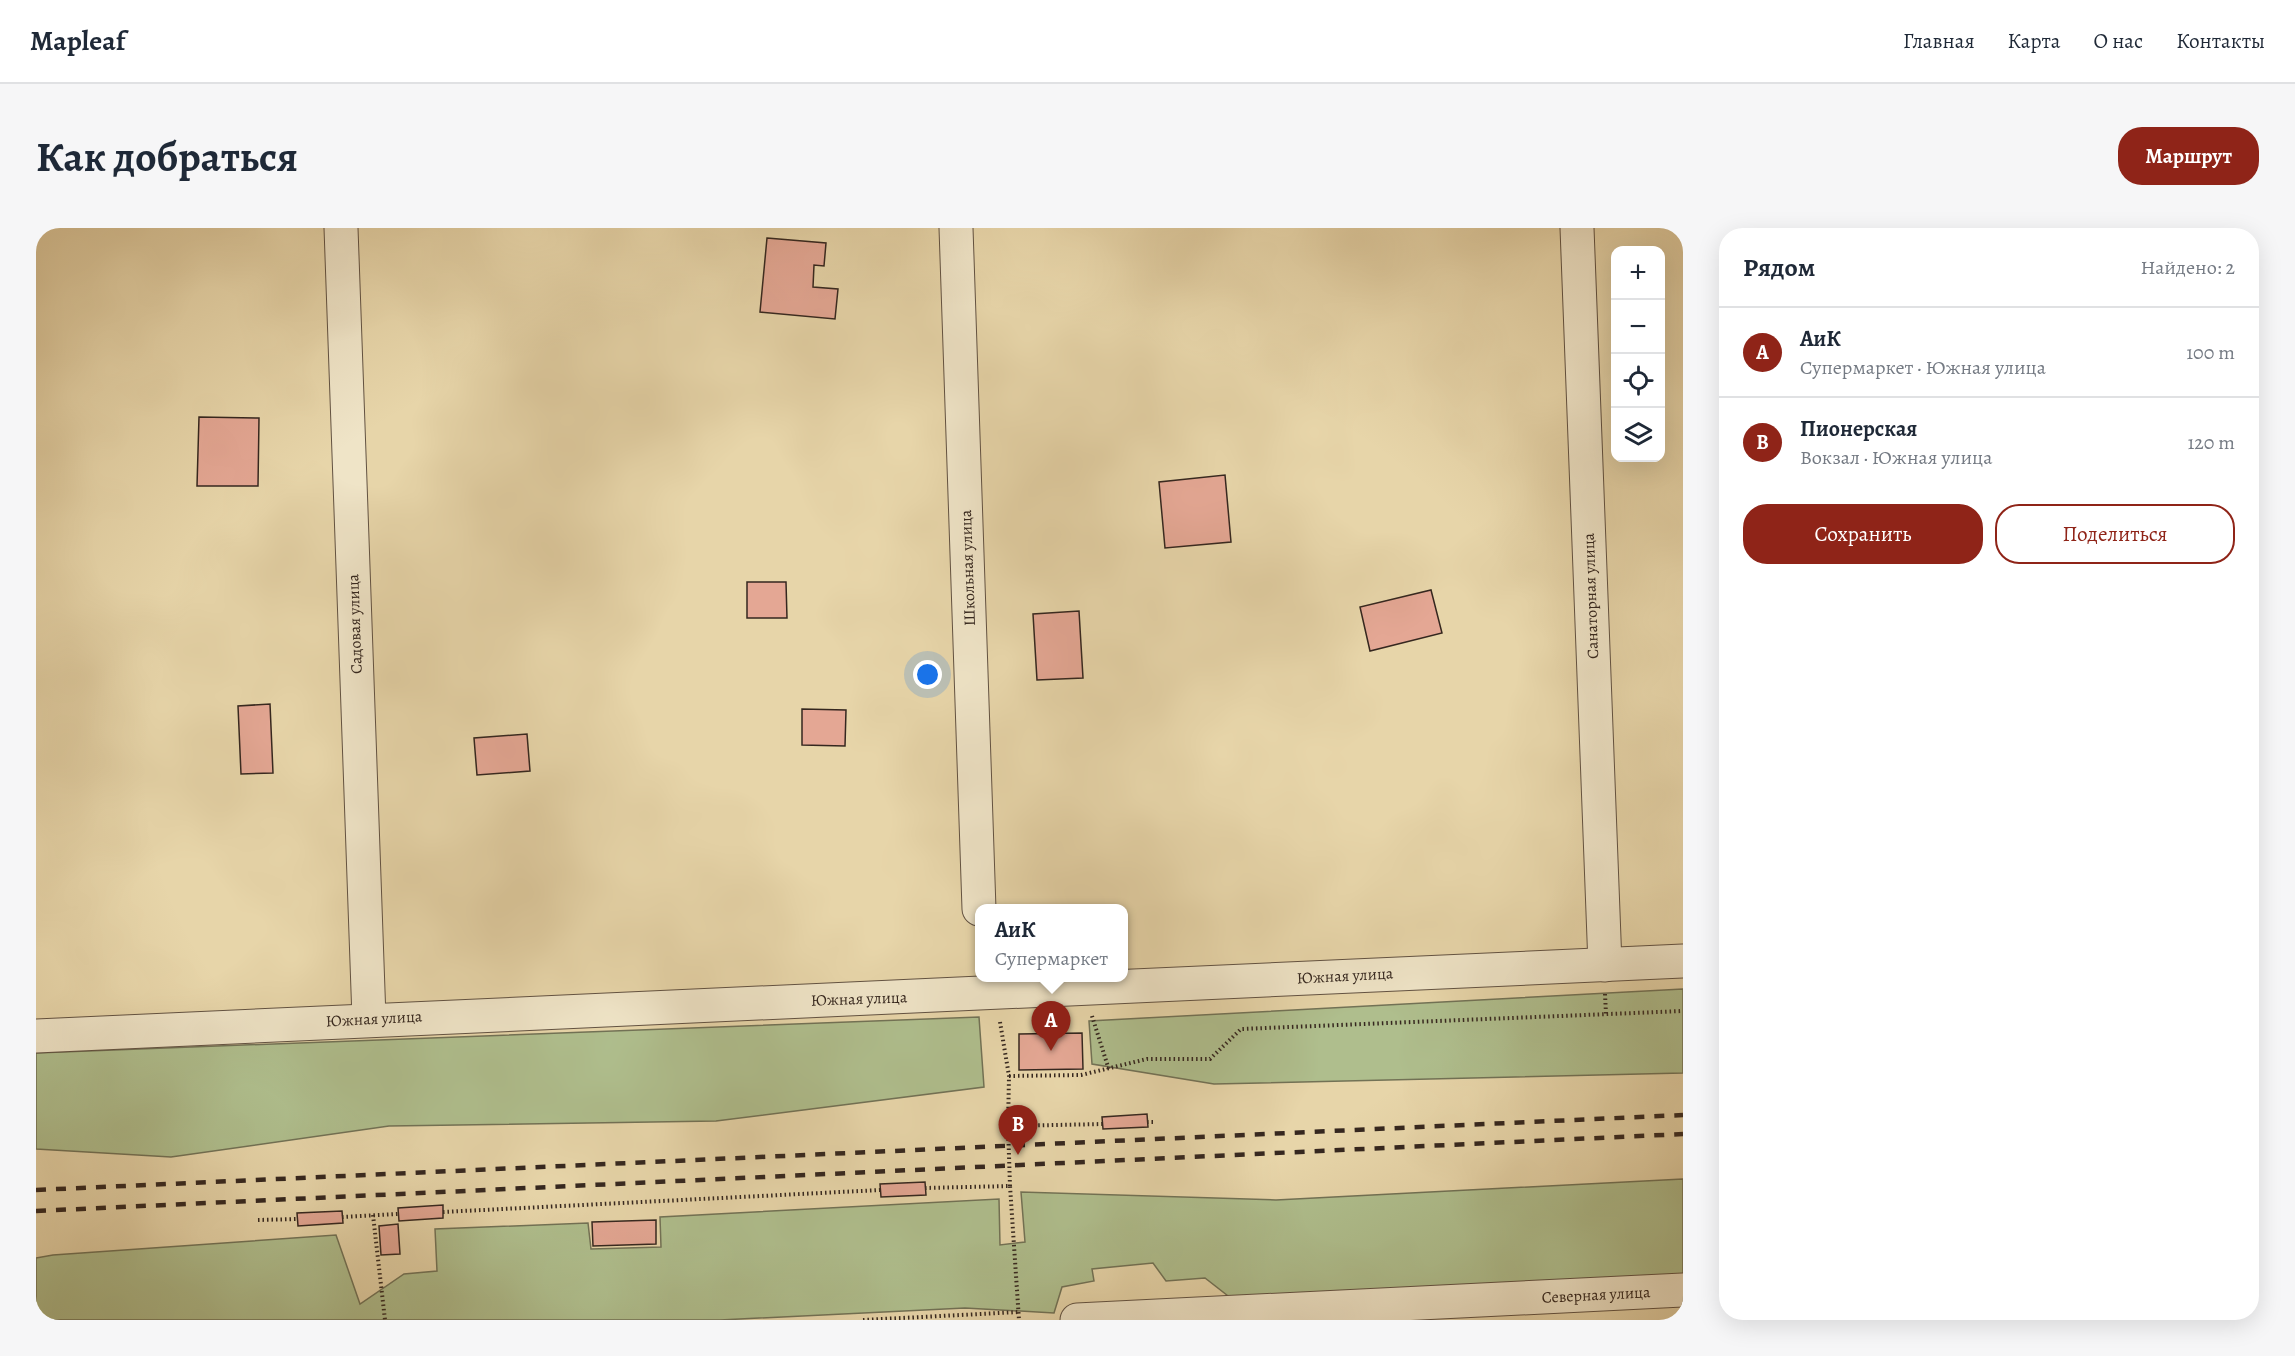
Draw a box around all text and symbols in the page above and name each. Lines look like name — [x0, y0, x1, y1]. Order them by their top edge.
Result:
text: Mapleaf — [30, 22, 125, 60]
text: Главная — [1903, 27, 1975, 55]
text: Карта — [2008, 27, 2060, 55]
text: О нас — [2093, 27, 2143, 55]
text: Контакты — [2176, 27, 2265, 55]
button: Маршрут — [2118, 127, 2259, 185]
text: Как добраться — [36, 128, 298, 185]
map controls — [1611, 246, 1665, 462]
button: + — [1611, 246, 1665, 300]
text: Рядом — [1743, 250, 1815, 285]
text: Найдено: 2 — [2140, 254, 2235, 281]
button: − — [1611, 300, 1665, 354]
text: АиК — [1800, 324, 1841, 354]
text: A — [1756, 339, 1769, 366]
text: 100 m — [2186, 339, 2235, 366]
button: locate — [1611, 354, 1665, 408]
text: Супермаркет · Южная улица — [1800, 354, 2046, 381]
button: layers — [1611, 408, 1665, 462]
text: Пионерская — [1800, 414, 1917, 444]
text: B — [1756, 429, 1769, 456]
text: 120 m — [2187, 429, 2235, 456]
text: Вокзал · Южная улица — [1800, 444, 1992, 471]
button: Сохранить — [1743, 504, 1983, 564]
button: Поделиться — [1995, 504, 2235, 564]
street label: Школьная улица — [955, 509, 981, 627]
street label: Санаторная улица — [1578, 532, 1604, 659]
street label: Садовая улица — [342, 573, 368, 674]
your location — [913, 660, 942, 689]
popup — [975, 904, 1128, 982]
text: АиК — [995, 915, 1036, 945]
text: Супермаркет — [995, 945, 1108, 972]
street label: Южная улица — [1296, 962, 1394, 990]
street label: Южная улица — [810, 986, 908, 1012]
pin: A — [1032, 1002, 1070, 1051]
street label: Южная улица — [325, 1005, 423, 1033]
pin: B — [998, 1106, 1038, 1155]
street label: Северная улица — [1541, 1281, 1651, 1309]

